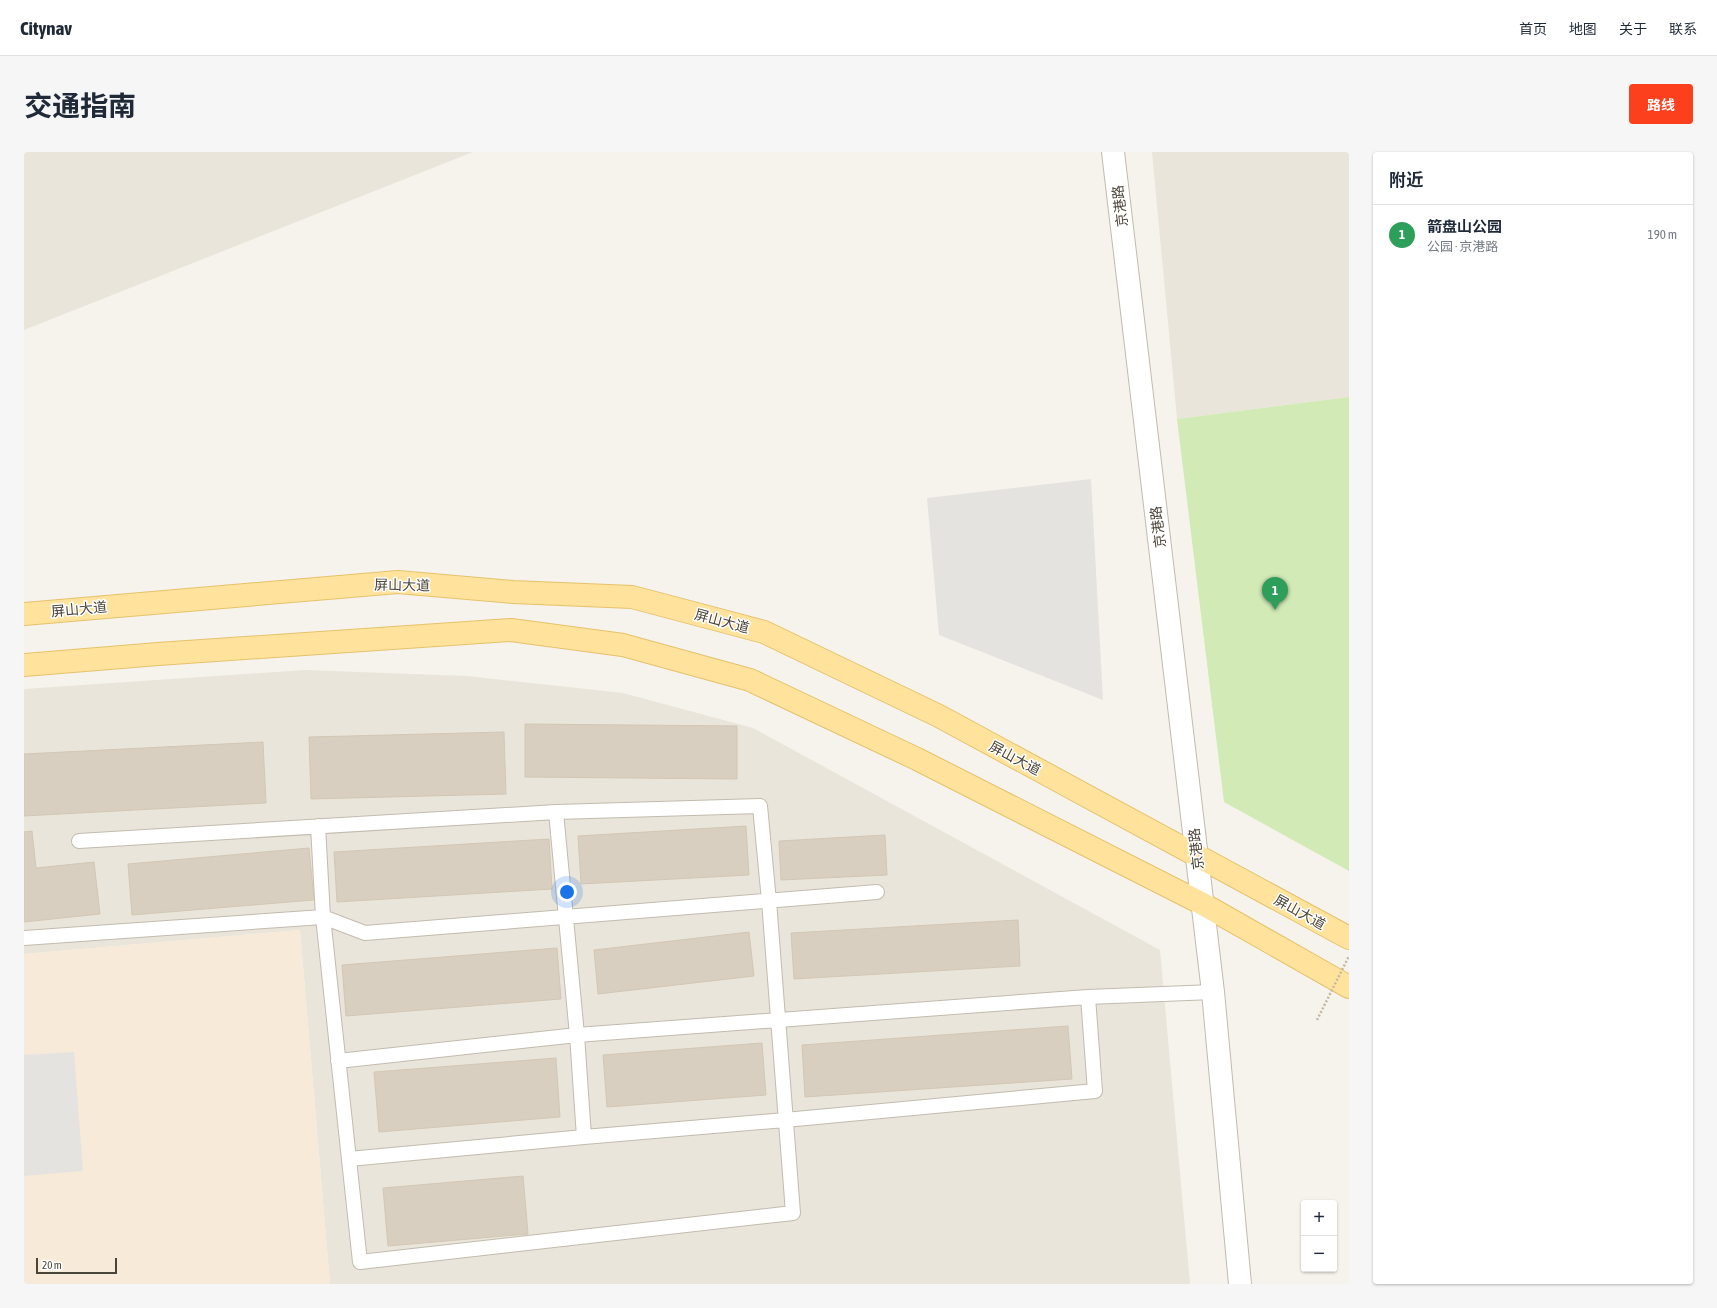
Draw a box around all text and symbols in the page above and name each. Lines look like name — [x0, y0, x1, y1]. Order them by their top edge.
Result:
text: Citynav — [20, 17, 72, 39]
text: 首页 — [1519, 21, 1547, 37]
text: 地图 — [1569, 21, 1597, 37]
text: 关于 — [1619, 21, 1647, 37]
text: 联系 — [1669, 21, 1697, 37]
button: 路线 — [1629, 84, 1693, 124]
text: 交通指南 — [24, 90, 136, 122]
text: 附近 — [1389, 170, 1423, 190]
street label: 京港路 — [1110, 184, 1130, 228]
text: 箭盘山公园 — [1427, 218, 1502, 235]
text: 1 — [1399, 227, 1405, 242]
text: 190 m — [1648, 227, 1677, 242]
text: 公园 · 京港路 — [1427, 239, 1498, 254]
street label: 京港路 — [1148, 505, 1168, 549]
street label: 屏山大道 — [374, 577, 430, 593]
pin: 1 — [1262, 577, 1288, 610]
street label: 屏山大道 — [50, 599, 108, 619]
street label: 屏山大道 — [693, 606, 751, 636]
street label: 屏山大道 — [987, 738, 1043, 778]
street label: 京港路 — [1186, 827, 1206, 871]
your location — [557, 882, 577, 902]
street label: 屏山大道 — [1272, 891, 1328, 933]
map controls — [1301, 1200, 1337, 1272]
button: + — [1301, 1200, 1337, 1236]
button: − — [1301, 1236, 1337, 1272]
scale bar — [36, 1256, 117, 1275]
text: 20 m — [42, 1259, 62, 1271]

